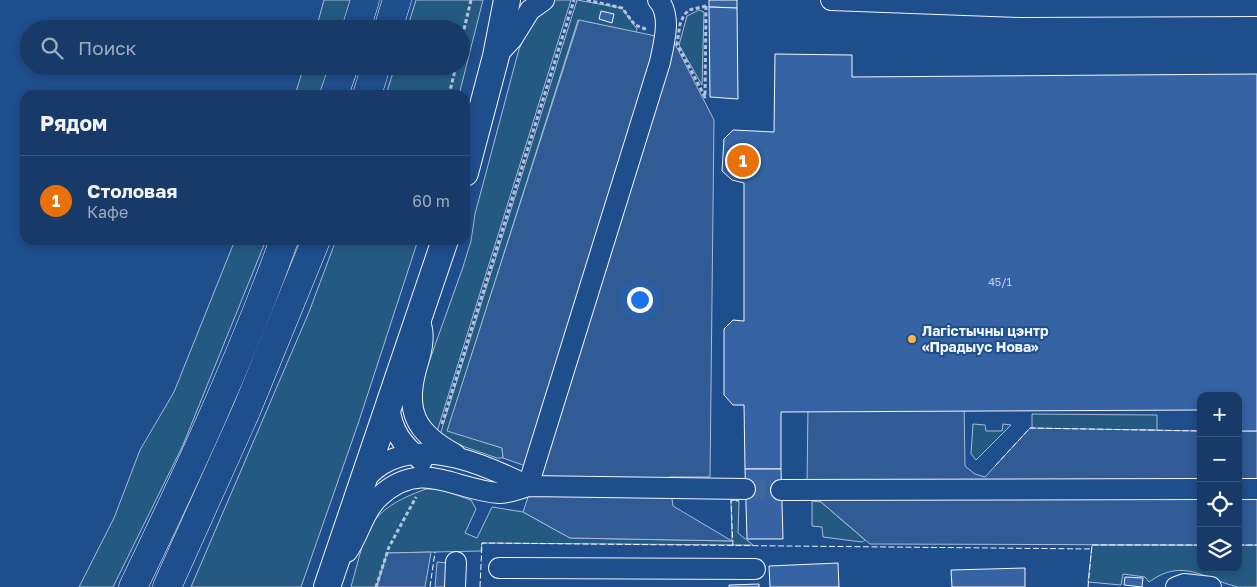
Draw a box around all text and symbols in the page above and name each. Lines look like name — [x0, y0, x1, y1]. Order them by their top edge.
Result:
search box — [20, 20, 470, 75]
icon: search — [38, 34, 66, 62]
text: Поиск — [78, 36, 137, 59]
text: Рядом — [40, 110, 107, 136]
pin: 1 — [727, 142, 759, 180]
text: Столовая — [87, 179, 177, 202]
text: 1 — [52, 191, 60, 211]
text: 60 m — [412, 191, 450, 211]
text: Кафе — [87, 202, 128, 222]
house number: 45/1 — [988, 275, 1012, 288]
your location — [627, 287, 653, 313]
place label: Лагістычны цэнтр «Прадыус Нова» — [922, 322, 1049, 355]
marker: Лагістычны цэнтр «Прадыус Нова» — [906, 333, 918, 345]
map controls — [1197, 392, 1242, 572]
button: + — [1197, 392, 1242, 437]
button: − — [1197, 437, 1242, 482]
button: locate — [1197, 482, 1242, 527]
button: layers — [1197, 527, 1242, 572]

